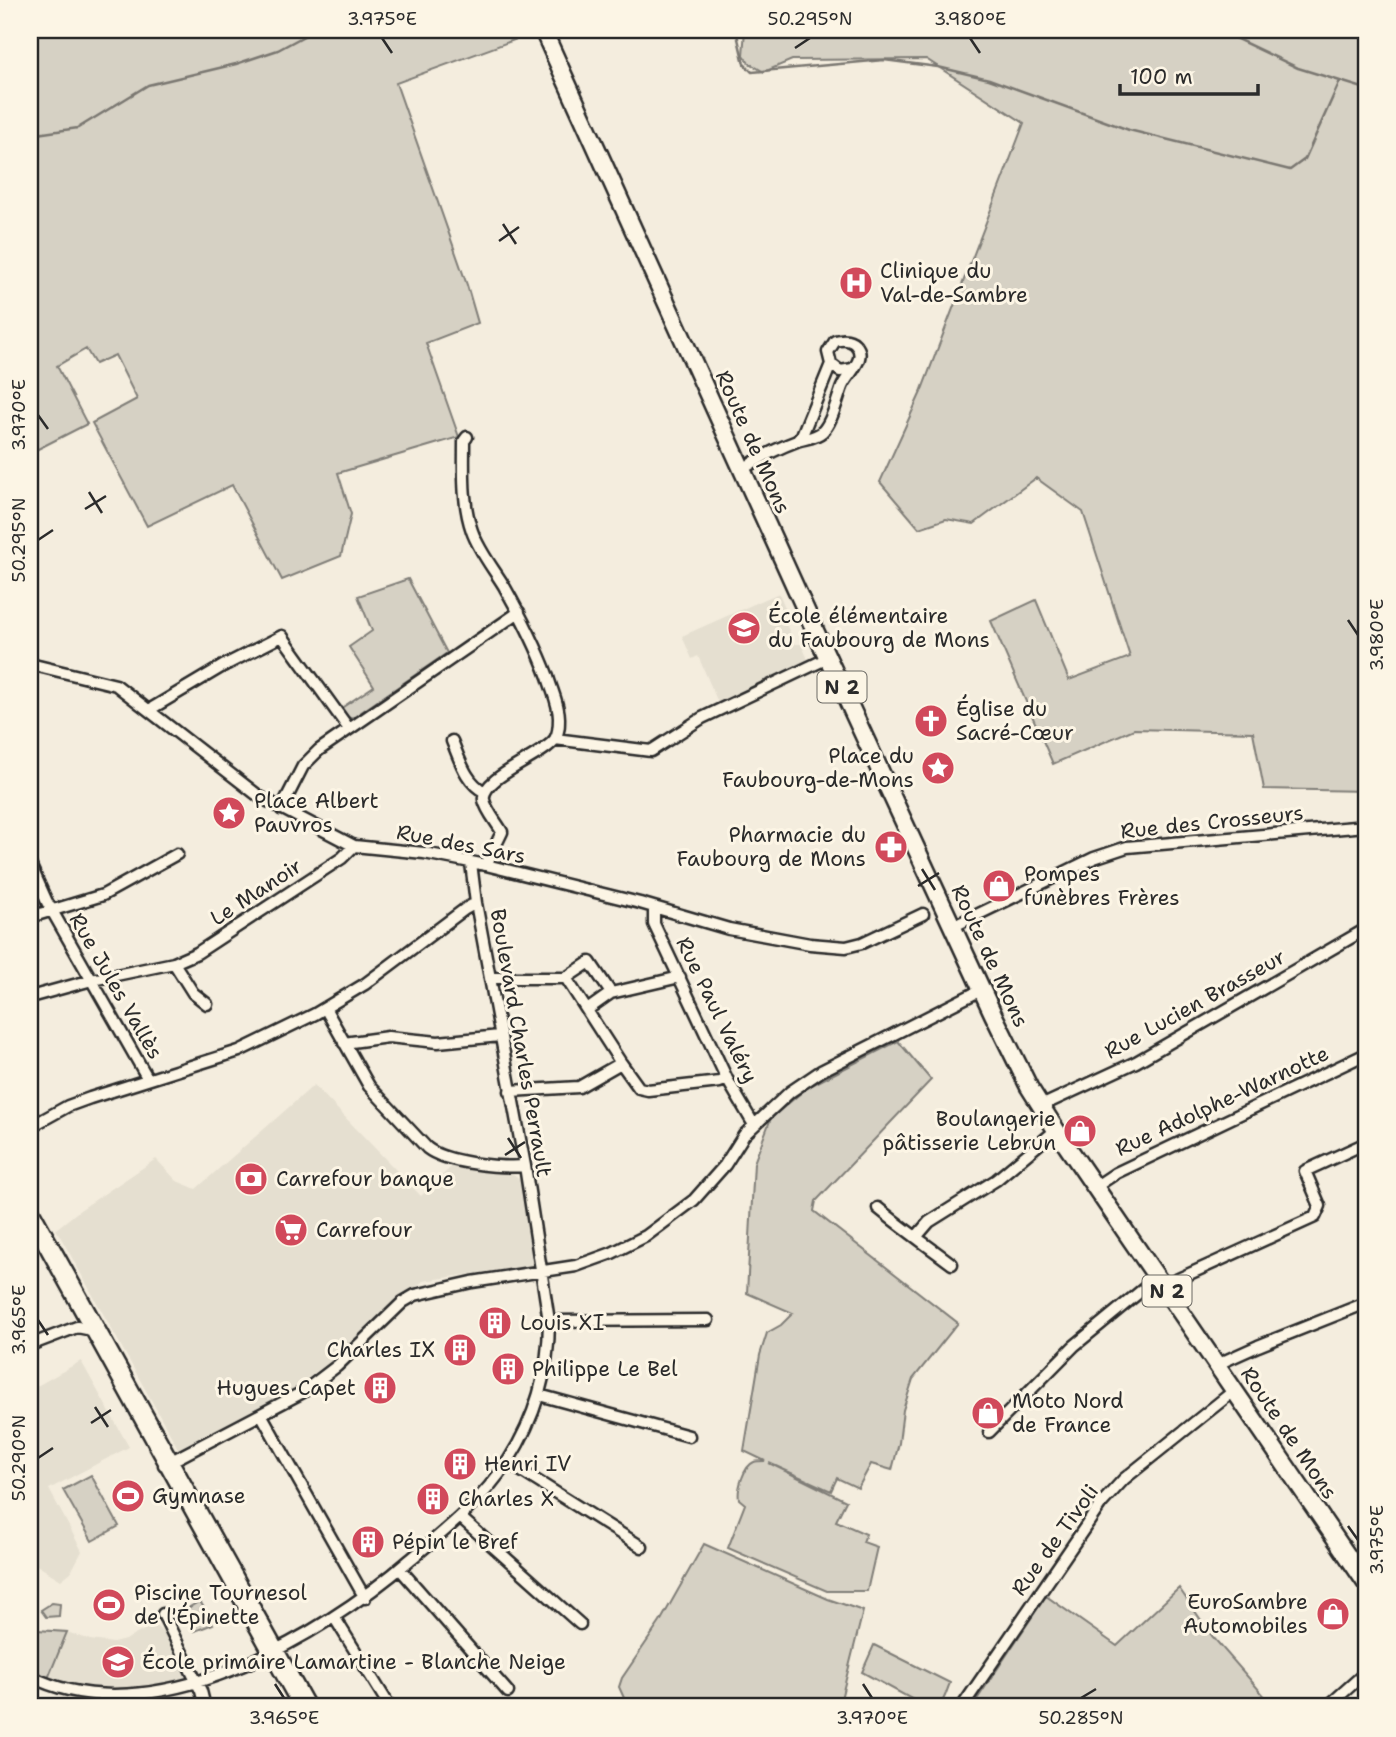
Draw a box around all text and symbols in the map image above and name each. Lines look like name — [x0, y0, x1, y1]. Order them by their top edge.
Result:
text: 3.975°E — [347, 7, 417, 31]
text: 50.295°N — [768, 7, 852, 31]
text: 3.980°E — [934, 7, 1006, 31]
scale bar — [1120, 52, 1258, 96]
text: 100 m — [1130, 63, 1193, 91]
place label: Clinique du Val-de-Sambre — [880, 257, 1028, 309]
hospital icon: Clinique du Val-de-Sambre — [837, 264, 875, 302]
street label: Route de Mons — [709, 366, 797, 518]
text: 3.970°E — [7, 379, 31, 451]
text: 50.295°N — [7, 498, 31, 582]
text: 3.980°E — [1365, 599, 1389, 671]
place label: École élémentaire du Faubourg de Mons — [768, 601, 990, 654]
school or university icon: École élémentaire du Faubourg de Mons — [725, 609, 763, 647]
road number: N 2 — [818, 672, 866, 702]
place label: Église du Sacré-Cœur — [956, 694, 1074, 747]
church icon: Église du Sacré-Cœur — [912, 702, 950, 740]
place label: Place du Faubourg-de-Mons — [722, 742, 914, 794]
place icon: Place du Faubourg-de-Mons — [919, 749, 957, 787]
place label: Place Albert Pauvros — [254, 787, 379, 839]
place icon: Place Albert Pauvros — [210, 794, 248, 832]
street label: Rue des Crosseurs — [1119, 798, 1305, 846]
street label: Rue des Sars — [394, 818, 528, 870]
place label: Pharmacie du Faubourg de Mons — [676, 821, 866, 873]
pharmacy icon: Pharmacie du Faubourg de Mons — [872, 828, 910, 866]
street label: Le Manoir — [205, 852, 307, 932]
place label: Pompes funèbres Frères — [1024, 860, 1180, 912]
shop icon: Pompes funèbres Frères — [980, 867, 1018, 905]
street label: Route de Mons — [945, 880, 1035, 1032]
street label: Boulevard Charles Perrault — [484, 907, 558, 1179]
street label: Rue Jules Vallès — [63, 908, 169, 1064]
street label: Rue Paul Valéry — [670, 932, 764, 1088]
street label: Rue Lucien Brasseur — [1100, 943, 1290, 1065]
street label: Rue Adolphe-Warnotte — [1111, 1039, 1333, 1163]
place label: Boulangerie pâtisserie Lebrun — [883, 1105, 1056, 1157]
shop icon: Boulangerie pâtisserie Lebrun — [1061, 1112, 1099, 1150]
bank icon: Carrefour banque — [232, 1160, 270, 1198]
place label: Carrefour banque — [276, 1165, 454, 1193]
supermarket icon: Carrefour — [272, 1211, 310, 1249]
place label: Carrefour — [316, 1216, 413, 1244]
road number: N 2 — [1142, 1275, 1192, 1306]
text: 3.965°E — [7, 1285, 31, 1355]
building icon: Louis XI — [476, 1304, 514, 1342]
place label: Louis XI — [520, 1309, 604, 1337]
building icon: Charles IX — [441, 1331, 479, 1369]
place label: Charles IX — [327, 1336, 435, 1364]
building icon: Philippe Le Bel — [489, 1350, 527, 1388]
place label: Philippe Le Bel — [532, 1355, 678, 1383]
street label: Route de Mons — [1234, 1361, 1344, 1505]
building icon: Hugues Capet — [361, 1369, 399, 1407]
place label: Hugues Capet — [216, 1374, 356, 1402]
place label: Moto Nord de France — [1012, 1387, 1124, 1439]
shop icon: Moto Nord de France — [969, 1394, 1007, 1432]
text: 50.290°N — [7, 1415, 31, 1501]
building icon: Henri IV — [441, 1445, 479, 1483]
place label: Henri IV — [484, 1450, 571, 1478]
sports icon: Gymnase — [109, 1477, 147, 1515]
street label: Rue de Tivoli — [1005, 1479, 1105, 1601]
building icon: Charles X — [414, 1480, 452, 1518]
place label: Gymnase — [152, 1482, 246, 1510]
place label: Charles X — [458, 1485, 554, 1513]
text: 3.975°E — [1365, 1505, 1389, 1575]
building icon: Pépin le Bref — [349, 1523, 387, 1561]
place label: Pépin le Bref — [392, 1528, 518, 1556]
place label: Piscine Tournesol de l'Épinette — [134, 1579, 308, 1631]
sports icon: Piscine Tournesol de l'Épinette — [90, 1586, 128, 1624]
place label: EuroSambre Automobiles — [1183, 1588, 1308, 1640]
shop icon: EuroSambre Automobiles — [1314, 1595, 1352, 1633]
school or university icon: École primaire Lamartine - Blanche Neige — [99, 1643, 137, 1681]
place label: École primaire Lamartine - Blanche Neige — [142, 1647, 566, 1676]
text: 3.965°E — [249, 1706, 319, 1730]
text: 3.970°E — [836, 1706, 908, 1730]
text: 50.285°N — [1038, 1706, 1124, 1730]

